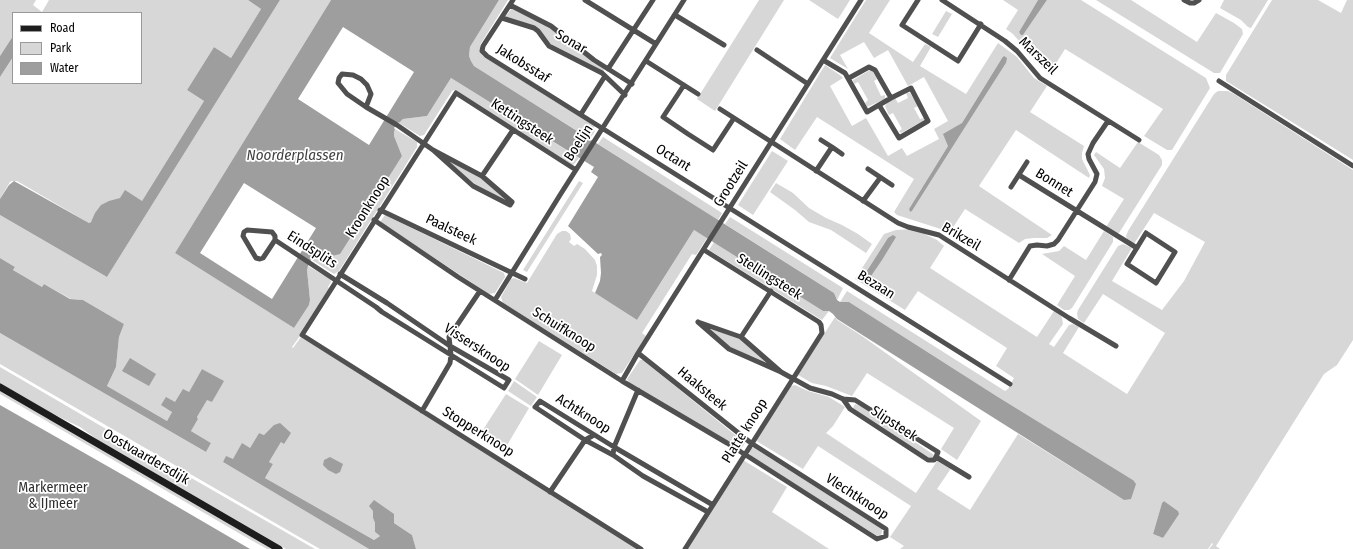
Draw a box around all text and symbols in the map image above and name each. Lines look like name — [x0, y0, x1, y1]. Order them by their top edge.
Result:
legend — [12, 12, 142, 84]
text: Road — [50, 21, 75, 35]
street label: Sonar — [552, 26, 590, 58]
street label: Marszeil — [1015, 34, 1061, 78]
text: Park — [50, 41, 71, 55]
street label: Jakobsstaf — [493, 41, 553, 87]
text: Water — [50, 61, 78, 75]
street label: Kettingsteek — [487, 96, 557, 148]
street label: Boelijn — [561, 122, 597, 164]
street label: Octant — [652, 141, 694, 175]
water label: Noorderplassen — [247, 147, 343, 165]
street label: Grootzeil — [710, 158, 752, 210]
street label: Bonnet — [1032, 165, 1076, 201]
street label: Kroonknoop — [342, 173, 394, 241]
street label: Paalsteek — [423, 211, 479, 249]
street label: Brikzeil — [939, 219, 983, 255]
street label: Eindsplits — [284, 228, 340, 272]
street label: Stellingsteek — [733, 250, 805, 304]
street label: Bezaan — [854, 267, 898, 303]
street label: Schuifknoop — [529, 304, 599, 356]
street label: Vissersknoop — [441, 320, 513, 376]
street label: Haaksteek — [674, 364, 730, 414]
street label: Achtknoop — [553, 391, 613, 437]
street label: Platte knoop — [719, 396, 771, 466]
street label: Stopperknoop — [439, 403, 517, 461]
street label: Slipsteek — [867, 403, 921, 445]
street label: Oostvaardersdijk — [100, 425, 192, 489]
street label: Vlechtknoop — [822, 470, 892, 524]
park label: Markermeer & IJmeer — [18, 480, 88, 512]

